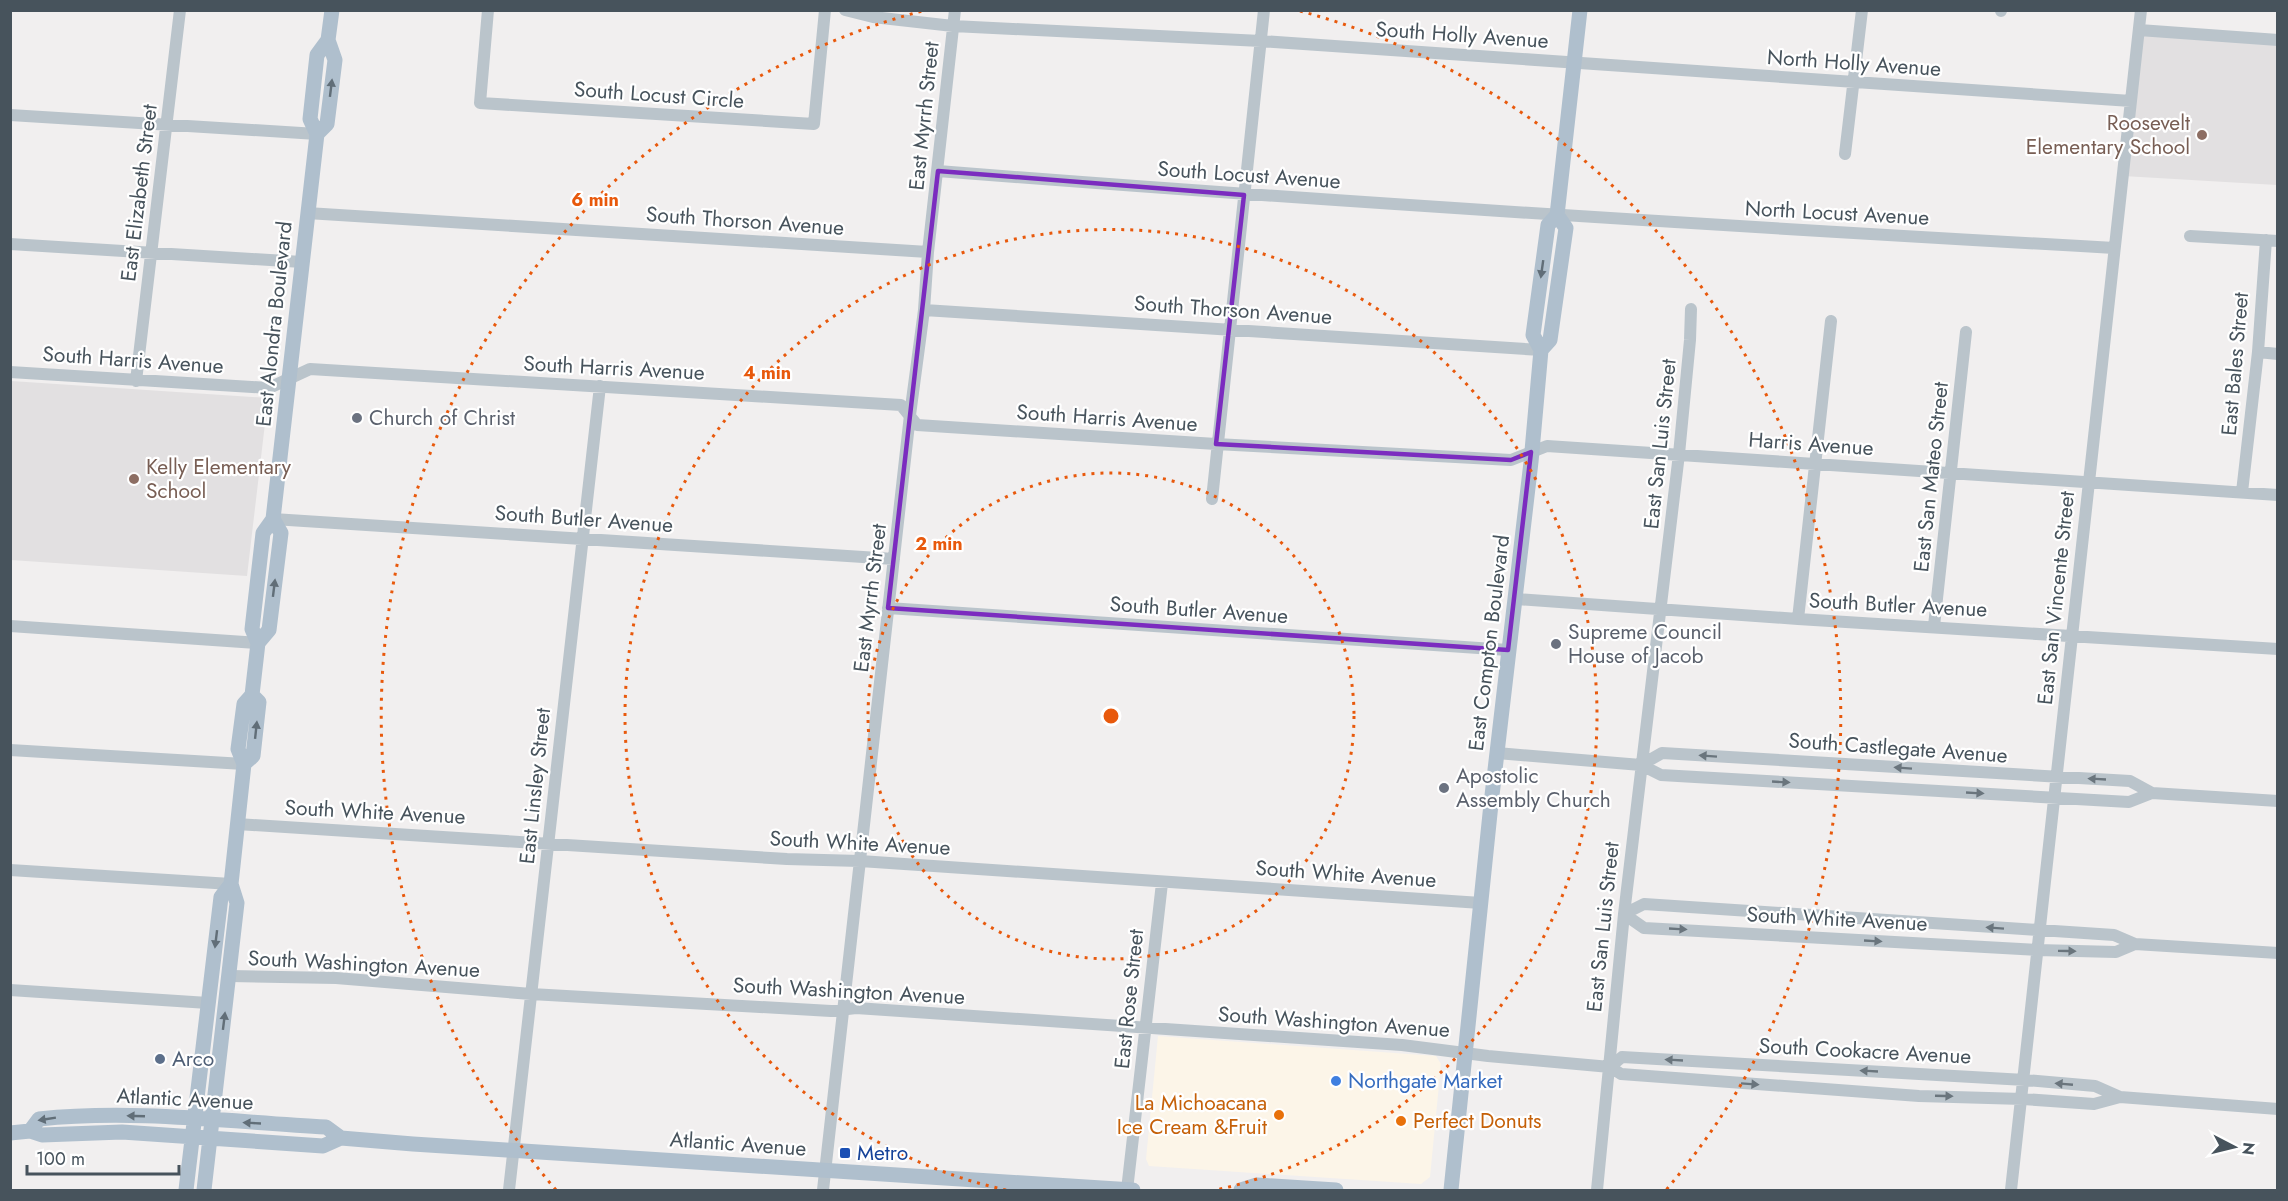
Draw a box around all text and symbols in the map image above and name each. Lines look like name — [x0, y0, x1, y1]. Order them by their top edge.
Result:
street label: South Holly Avenue — [1374, 14, 1550, 56]
street label: East Myrrh Street — [901, 40, 947, 192]
street label: North Holly Avenue — [1766, 42, 1942, 84]
street label: South Locust Circle — [573, 74, 745, 116]
one-way arrow — [327, 79, 336, 98]
street label: East Elizabeth Street — [113, 103, 165, 283]
place label: Roosevelt Elementary School — [2026, 108, 2190, 162]
marker: Roosevelt Elementary School — [2195, 128, 2209, 142]
street label: South Locust Avenue — [1156, 154, 1342, 196]
text: 6 min — [571, 187, 619, 213]
street label: North Locust Avenue — [1744, 193, 1930, 233]
street label: South Thorson Avenue — [645, 199, 845, 243]
street label: East Alondra Boulevard — [248, 220, 300, 428]
one-way arrow — [1537, 260, 1546, 279]
street label: South Thorson Avenue — [1133, 288, 1333, 332]
street label: East Bales Street — [2214, 291, 2256, 437]
street label: South Harris Avenue — [41, 339, 225, 381]
street label: South Harris Avenue — [523, 348, 706, 388]
street label: East San Luis Street — [1636, 358, 1684, 530]
text: 4 min — [743, 360, 791, 386]
street label: East San Mateo Street — [1906, 380, 1956, 574]
street label: South Harris Avenue — [1015, 397, 1199, 439]
place label: Church of Christ — [369, 403, 515, 433]
marker: Church of Christ — [350, 411, 364, 425]
street label: Harris Avenue — [1748, 425, 1875, 463]
place label: Kelly Elementary School — [146, 452, 292, 506]
marker: Kelly Elementary School — [127, 472, 141, 486]
street label: East San Vincente Street — [2030, 490, 2082, 706]
street label: South Butler Avenue — [494, 498, 674, 540]
street label: East Myrrh Street — [846, 522, 894, 674]
text: 2 min — [915, 531, 963, 557]
street label: East Compton Boulevard — [1461, 533, 1517, 753]
one-way arrow — [269, 579, 279, 598]
street label: South Butler Avenue — [1808, 585, 1988, 625]
street label: South Butler Avenue — [1109, 589, 1289, 631]
place label: Supreme Council House of Jacob — [1568, 617, 1722, 671]
marker: Supreme Council House of Jacob — [1549, 637, 1563, 651]
street label: East Linsley Street — [512, 706, 558, 866]
centre of rings — [1101, 706, 1121, 726]
one-way arrow — [251, 721, 261, 740]
street label: South Castlegate Avenue — [1787, 725, 2009, 771]
one-way arrow — [1698, 751, 1717, 760]
place label: Apostolic Assembly Church — [1456, 761, 1611, 815]
one-way arrow — [1893, 763, 1912, 772]
one-way arrow — [2088, 775, 2107, 784]
one-way arrow — [1771, 778, 1790, 787]
marker: Apostolic Assembly Church — [1437, 781, 1451, 795]
one-way arrow — [1966, 789, 1985, 798]
street label: South White Avenue — [284, 792, 466, 832]
street label: South White Avenue — [769, 823, 951, 863]
street label: East San Luis Street — [1579, 841, 1627, 1013]
street label: South White Avenue — [1255, 853, 1438, 895]
street label: South White Avenue — [1746, 899, 1928, 939]
one-way arrow — [1985, 923, 2004, 932]
one-way arrow — [1669, 925, 1688, 934]
street label: East Rose Street — [1107, 928, 1151, 1070]
one-way arrow — [211, 930, 220, 949]
one-way arrow — [1863, 936, 1882, 945]
street label: South Washington Avenue — [247, 943, 481, 985]
one-way arrow — [2058, 946, 2077, 956]
street label: South Washington Avenue — [732, 970, 966, 1012]
street label: South Washington Avenue — [1217, 999, 1451, 1045]
one-way arrow — [219, 1011, 229, 1030]
street label: South Cookacre Avenue — [1758, 1030, 1972, 1072]
place label: Arco — [172, 1044, 214, 1074]
marker: Arco — [153, 1052, 167, 1066]
one-way arrow — [1665, 1055, 1684, 1064]
place label: Northgate Market — [1348, 1066, 1502, 1096]
one-way arrow — [1859, 1067, 1878, 1076]
marker: Northgate Market — [1329, 1074, 1343, 1088]
one-way arrow — [1740, 1079, 1759, 1088]
one-way arrow — [2054, 1079, 2073, 1089]
street label: Atlantic Avenue — [116, 1080, 254, 1118]
place label: La Michoacana Ice Cream &Fruit — [1117, 1088, 1267, 1142]
one-way arrow — [1935, 1092, 1954, 1101]
place label: Perfect Donuts — [1413, 1106, 1541, 1136]
marker: La Michoacana Ice Cream &Fruit — [1272, 1108, 1286, 1122]
one-way arrow — [127, 1111, 146, 1121]
one-way arrow — [37, 1114, 56, 1123]
marker: Perfect Donuts — [1394, 1114, 1408, 1128]
north arrow — [2204, 1117, 2264, 1177]
one-way arrow — [242, 1118, 261, 1128]
street label: Atlantic Avenue — [669, 1124, 808, 1164]
scale bar — [27, 1138, 178, 1176]
place label: Metro — [857, 1138, 908, 1168]
text: N — [2236, 1141, 2261, 1156]
text: 100 m — [36, 1146, 85, 1172]
marker: Metro — [838, 1146, 852, 1160]

